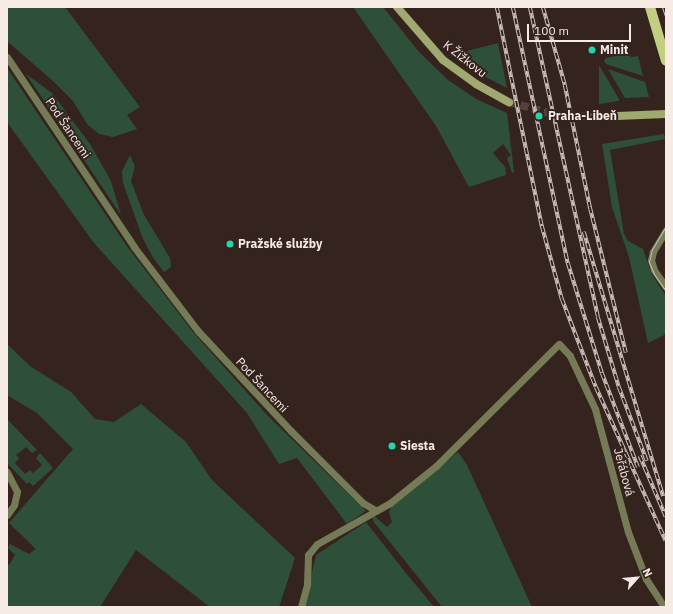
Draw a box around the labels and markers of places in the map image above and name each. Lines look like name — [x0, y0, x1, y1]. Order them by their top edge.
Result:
place label: Minit — [600, 43, 628, 57]
marker: Minit — [587, 45, 597, 55]
place label: Praha-Libeň — [548, 109, 617, 123]
marker: Praha-Libeň — [533, 110, 545, 122]
place label: Pražské služby — [238, 237, 322, 251]
marker: Pražské služby — [225, 239, 235, 249]
place label: Siesta — [400, 439, 435, 453]
marker: Siesta — [387, 441, 397, 451]

